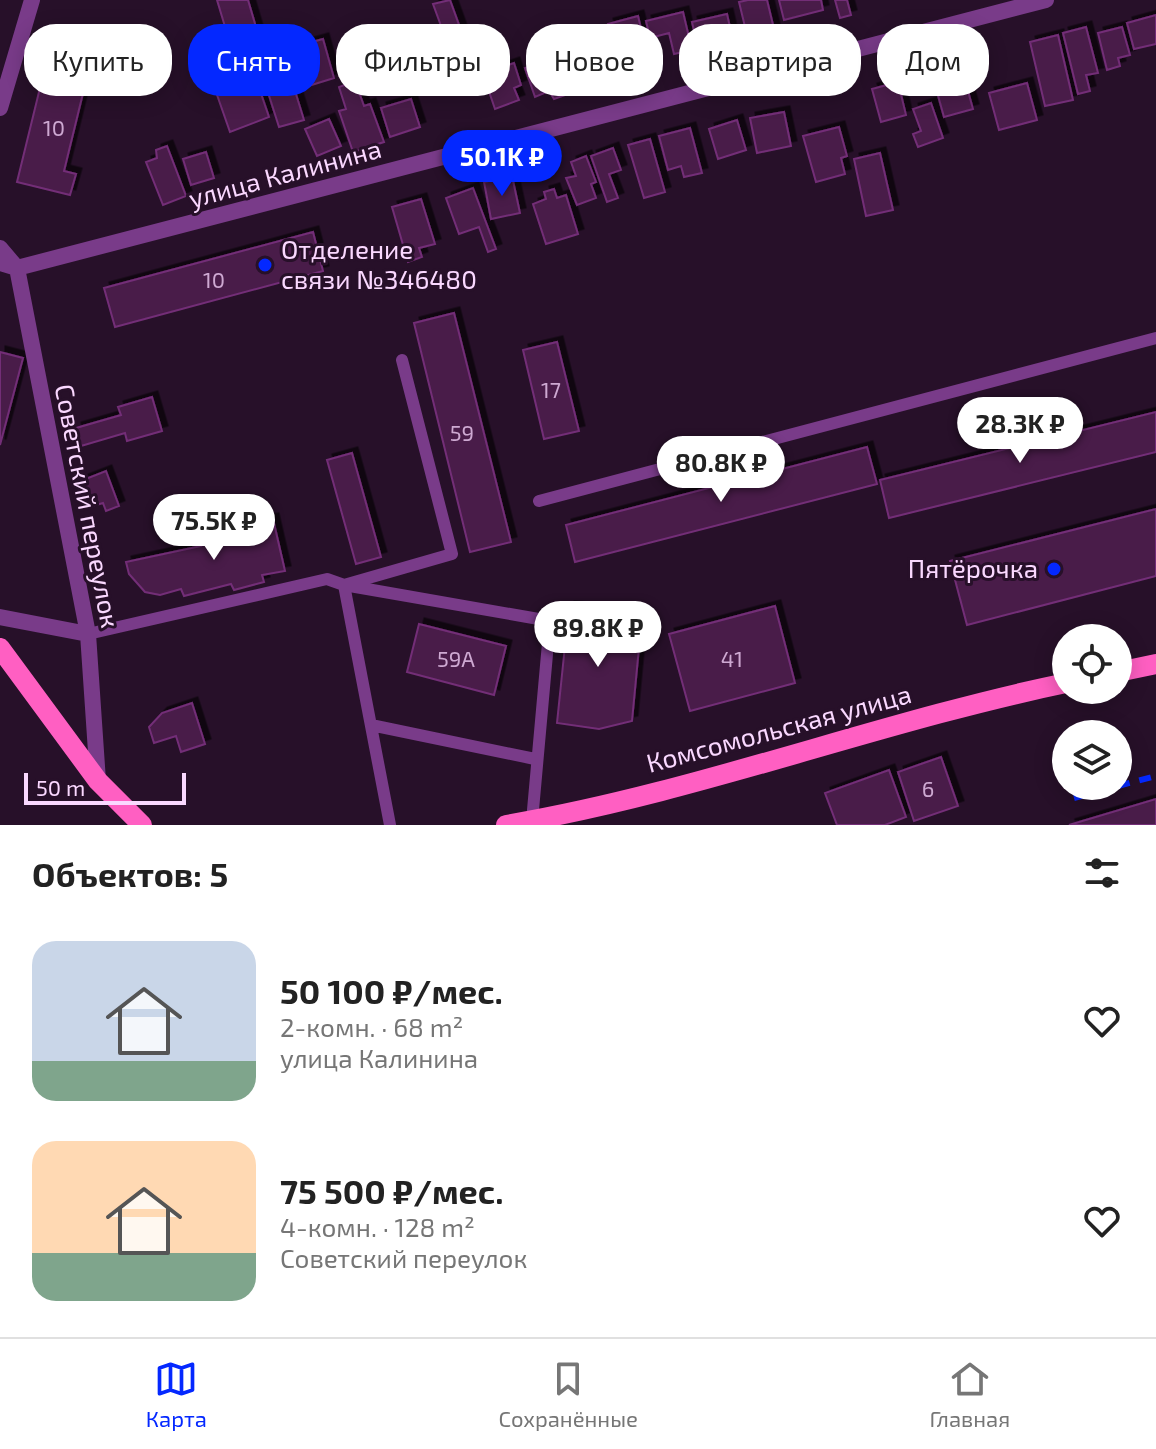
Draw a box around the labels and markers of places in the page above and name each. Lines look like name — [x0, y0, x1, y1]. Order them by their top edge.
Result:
pin: 50.1K ₽ — [428, 130, 576, 198]
place label: Отделение связи №346480 — [281, 233, 477, 294]
marker: Отделение связи №346480 — [256, 256, 274, 274]
pin: 28.3K ₽ — [946, 397, 1094, 465]
pin: 80.8K ₽ — [647, 436, 795, 504]
pin: 75.5K ₽ — [140, 494, 288, 562]
place label: Пятёрочка — [908, 552, 1038, 583]
marker: Пятёрочка — [1045, 560, 1063, 578]
pin: 89.8K ₽ — [524, 601, 672, 669]

